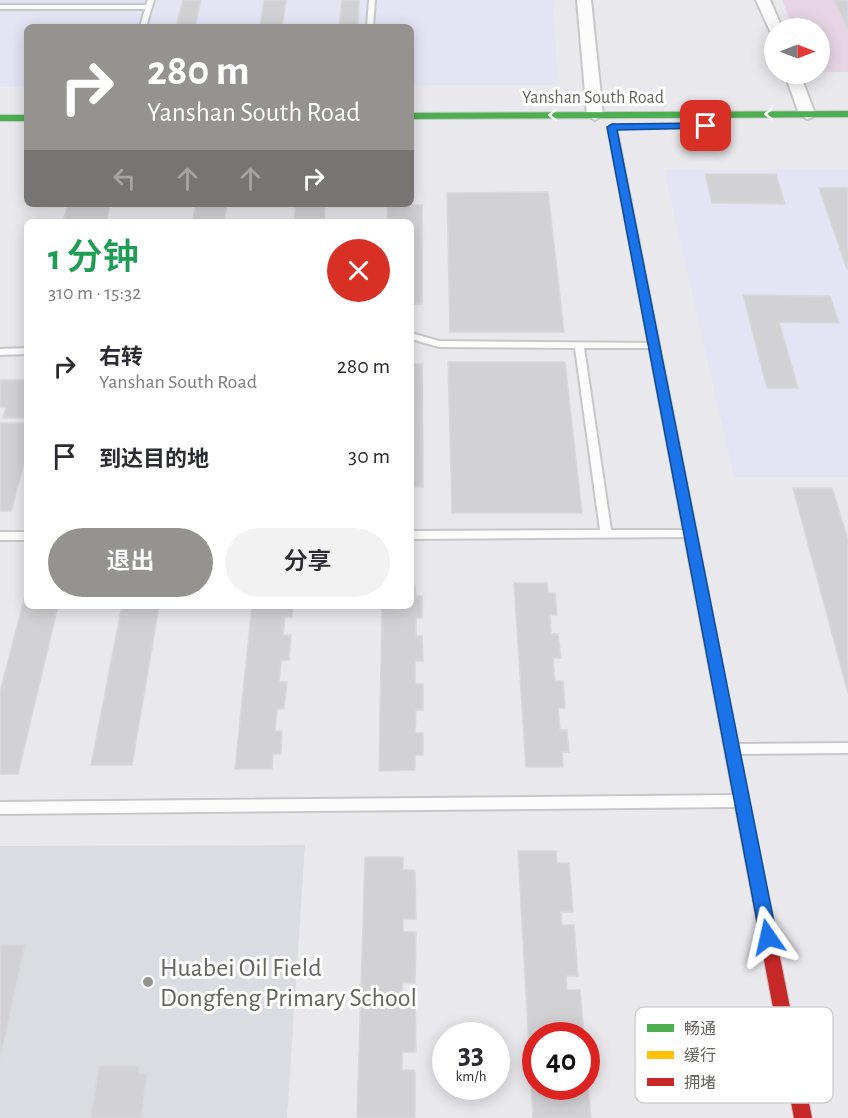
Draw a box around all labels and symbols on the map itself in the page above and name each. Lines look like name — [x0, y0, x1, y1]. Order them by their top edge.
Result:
north arrow — [764, 18, 830, 84]
street label: Yanshan South Road — [522, 89, 664, 107]
pin — [680, 100, 731, 151]
one-way arrow — [764, 108, 773, 120]
one-way arrow — [548, 109, 557, 121]
position arrow — [736, 905, 800, 969]
place label: Huabei Oil Field Dongfeng Primary School — [160, 955, 417, 1011]
marker: Huabei Oil Field Dongfeng Primary School — [141, 975, 155, 989]
legend — [635, 1007, 833, 1103]
text: 畅通 — [684, 1020, 716, 1037]
speed limit sign: 40 — [522, 1022, 600, 1100]
text: 缓行 — [684, 1047, 716, 1064]
text: 拥堵 — [684, 1075, 716, 1091]

